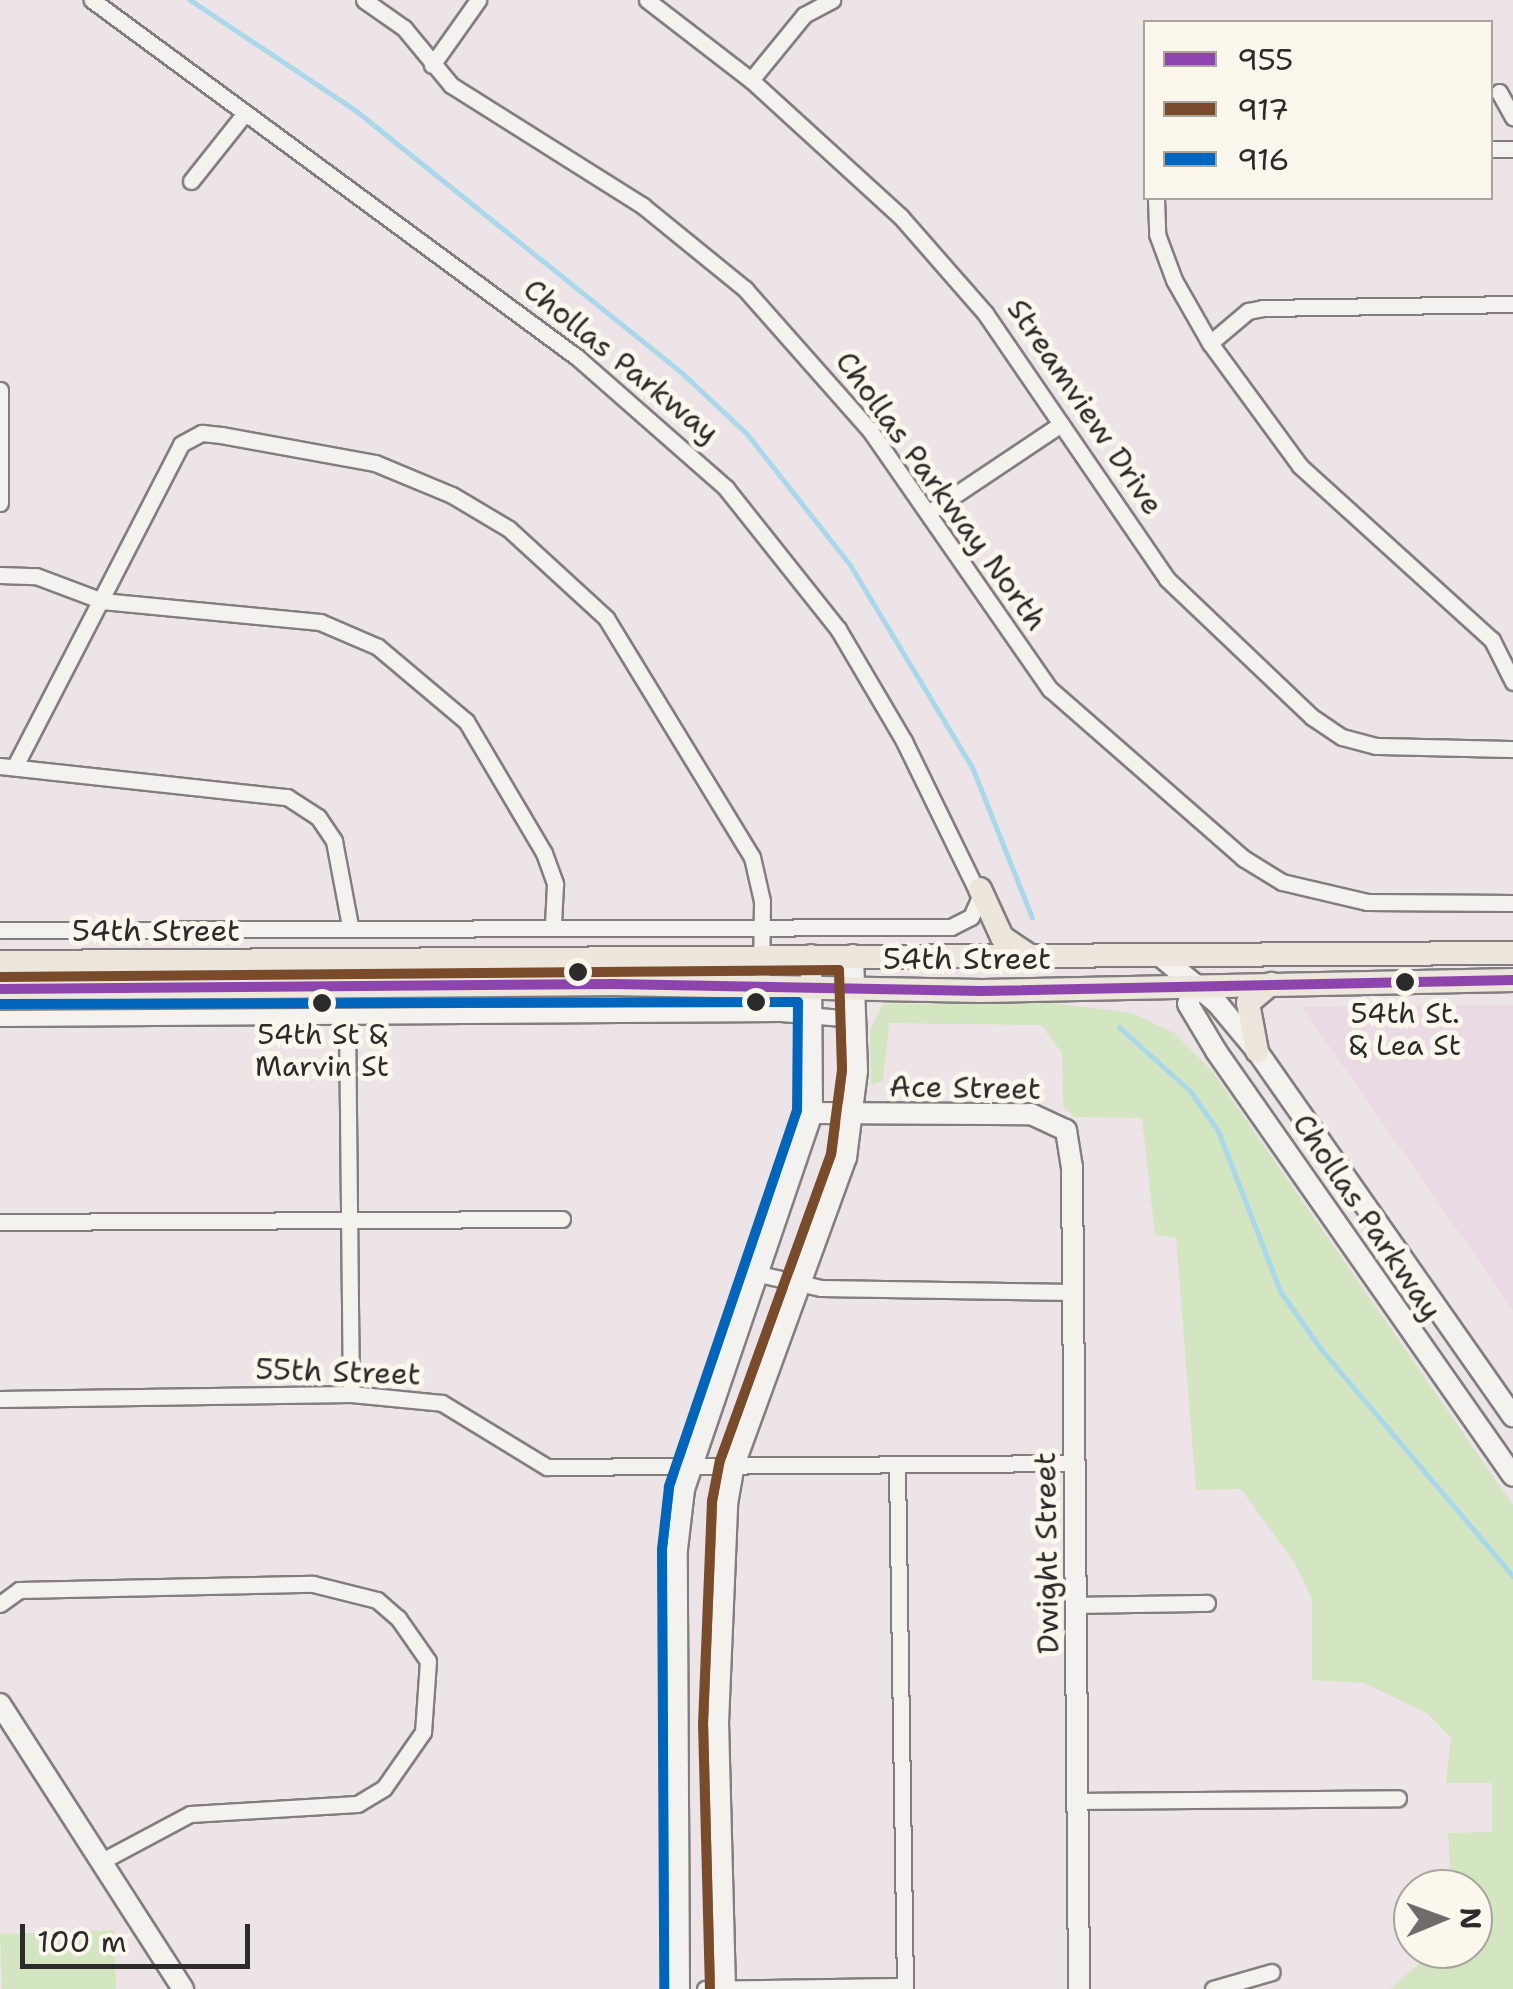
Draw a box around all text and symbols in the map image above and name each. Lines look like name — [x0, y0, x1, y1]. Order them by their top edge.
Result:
legend — [1143, 20, 1493, 200]
text: 955 — [1237, 39, 1293, 80]
text: 917 — [1237, 89, 1289, 130]
text: 916 — [1237, 139, 1290, 180]
street label: Chollas Parkway — [516, 271, 726, 451]
street label: Streamview Drive — [999, 292, 1171, 522]
street label: Chollas Parkway North — [828, 344, 1054, 638]
street label: 54th Street — [72, 913, 240, 949]
street label: 54th Street — [883, 941, 1051, 977]
unlabelled marker — [568, 962, 588, 982]
marker: 54th St. & Lea St — [1395, 972, 1415, 992]
unlabelled marker — [746, 992, 766, 1012]
marker: 54th St & Marvin St — [312, 993, 332, 1013]
place label: 54th St. & Lea St — [1349, 996, 1461, 1062]
place label: 54th St & Marvin St — [255, 1017, 389, 1083]
street label: Ace Street — [889, 1069, 1041, 1107]
street label: Chollas Parkway — [1285, 1107, 1449, 1327]
street label: 55th Street — [255, 1351, 421, 1393]
street label: Dwight Street — [1027, 1452, 1067, 1654]
north arrow — [1393, 1869, 1493, 1969]
scale bar — [25, 1904, 255, 1966]
text: N — [1452, 1907, 1490, 1930]
text: 100 m — [37, 1921, 127, 1962]

